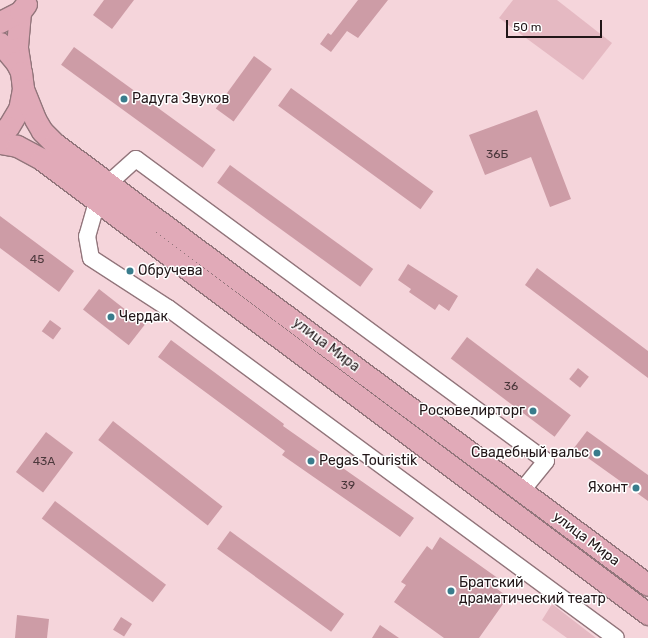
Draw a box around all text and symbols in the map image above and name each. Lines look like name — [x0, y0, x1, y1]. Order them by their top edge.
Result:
scale bar — [508, 12, 604, 38]
text: 50 m — [513, 20, 541, 34]
place label: Радуга Звуков — [132, 91, 229, 107]
marker: Радуга Звуков — [119, 94, 129, 104]
house number: 36Б — [486, 148, 508, 162]
house number: 45 — [30, 253, 44, 267]
place label: Обручева — [138, 263, 202, 279]
marker: Обручева — [125, 266, 135, 276]
place label: Чердак — [119, 309, 168, 325]
marker: Чердак — [106, 312, 116, 322]
street label: улица Мира — [289, 314, 363, 376]
house number: 36 — [504, 380, 518, 394]
place label: Росювелирторг — [419, 403, 525, 419]
marker: Росювелирторг — [528, 406, 538, 416]
place label: Свадебный вальс — [471, 445, 589, 461]
marker: Свадебный вальс — [592, 448, 602, 458]
place label: Pegas Touristik — [319, 453, 418, 469]
house number: 43А — [33, 455, 55, 469]
marker: Pegas Touristik — [306, 456, 316, 466]
house number: 39 — [341, 479, 355, 493]
place label: Яхонт — [587, 480, 628, 496]
marker: Яхонт — [631, 483, 641, 493]
street label: улица Мира — [549, 508, 623, 570]
place label: Братский драматический театр — [459, 575, 606, 608]
marker: Братский драматический театр — [446, 586, 456, 596]

